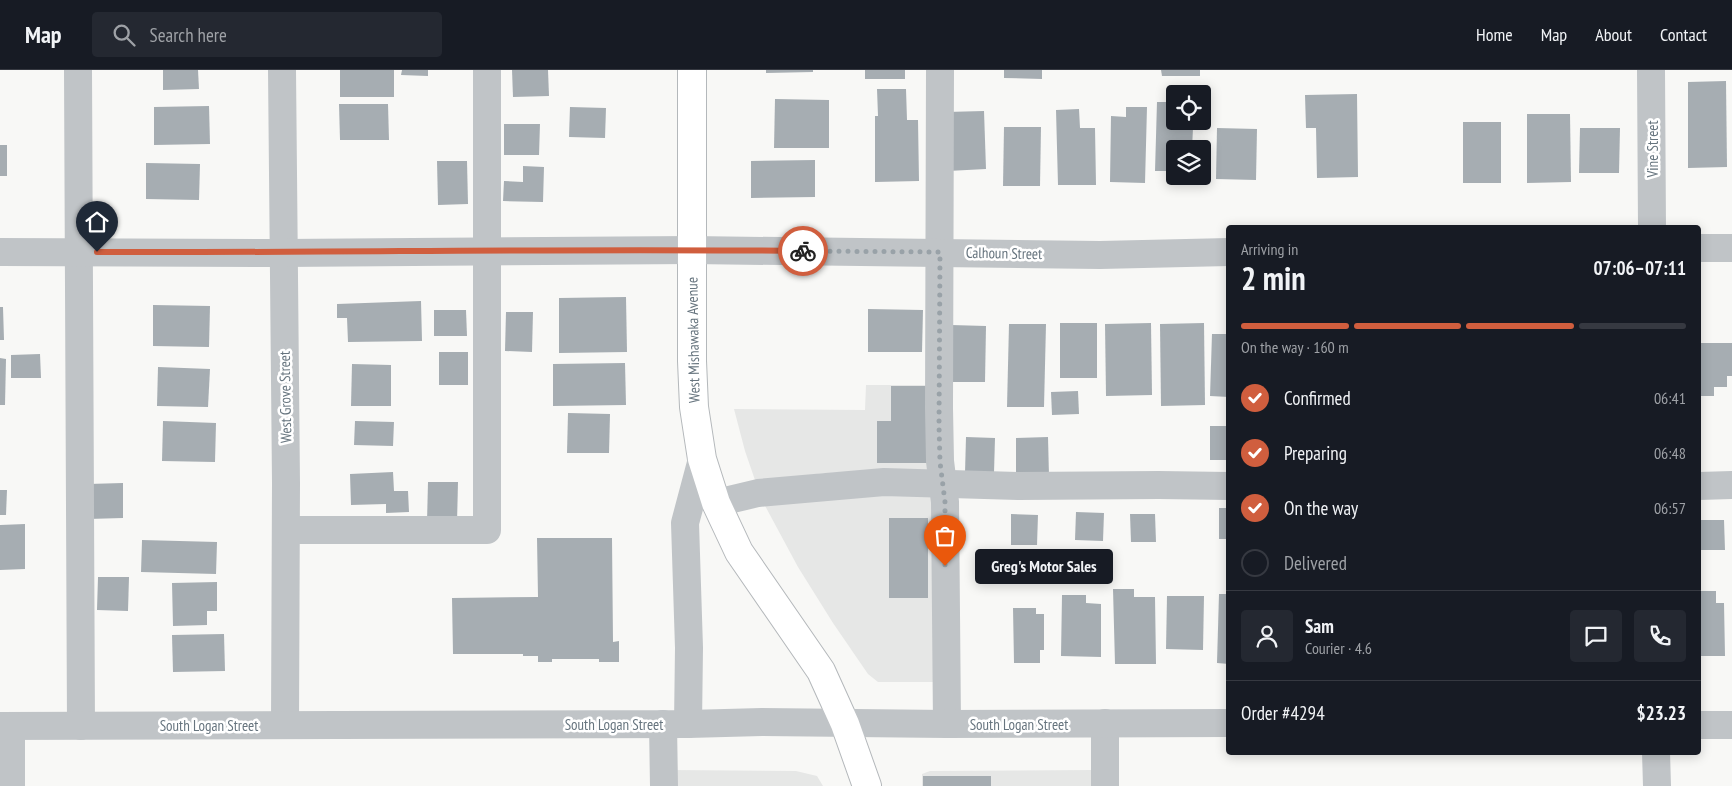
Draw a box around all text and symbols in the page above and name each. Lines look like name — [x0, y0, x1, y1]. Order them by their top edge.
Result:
search box — [92, 12, 442, 57]
text: Map — [25, 19, 62, 50]
icon: search — [110, 21, 138, 49]
text: Search here — [150, 23, 227, 47]
text: Home — [1476, 23, 1513, 46]
text: Map — [1541, 23, 1567, 46]
text: About — [1595, 23, 1632, 46]
text: Contact — [1660, 23, 1707, 46]
map controls — [1166, 85, 1211, 185]
button: locate — [1166, 85, 1211, 130]
street label: Vine Street — [1643, 120, 1662, 179]
button: layers — [1166, 140, 1211, 185]
pin — [76, 201, 118, 252]
icon: home — [83, 208, 111, 236]
courier — [778, 226, 828, 276]
icon: bike — [789, 237, 817, 265]
text: Arriving in — [1241, 239, 1298, 259]
street label: Calhoun Street — [966, 243, 1042, 263]
text: 07:06–07:11 — [1593, 256, 1686, 280]
text: 2 min — [1241, 257, 1306, 299]
street label: West Mishawaka Avenue — [682, 277, 704, 403]
text: On the way · 160 m — [1241, 337, 1349, 357]
street label: West Grove Street — [275, 351, 295, 443]
icon: check — [1241, 384, 1269, 412]
text: Confirmed — [1284, 386, 1351, 410]
text: 06:41 — [1654, 388, 1686, 408]
icon: check — [1241, 439, 1269, 467]
text: Preparing — [1284, 441, 1347, 465]
text: 06:48 — [1654, 443, 1686, 463]
icon: check — [1241, 494, 1269, 522]
text: On the way — [1284, 496, 1358, 520]
text: 06:57 — [1654, 498, 1686, 518]
pin — [924, 515, 966, 566]
icon: bag — [931, 522, 959, 550]
callout: Greg's Motor Sales — [975, 548, 1112, 584]
text: Delivered — [1284, 551, 1347, 575]
text: Greg's Motor Sales — [991, 556, 1097, 576]
button: person — [1241, 610, 1293, 662]
button: chat — [1570, 610, 1622, 662]
button: phone — [1634, 610, 1686, 662]
text: Sam — [1305, 614, 1334, 638]
text: Courier · 4.6 — [1305, 638, 1372, 658]
text: Order #4294 — [1241, 701, 1325, 725]
text: $23.23 — [1637, 701, 1686, 725]
street label: South Logan Street — [565, 715, 663, 734]
street label: South Logan Street — [970, 715, 1068, 734]
street label: South Logan Street — [160, 716, 258, 735]

